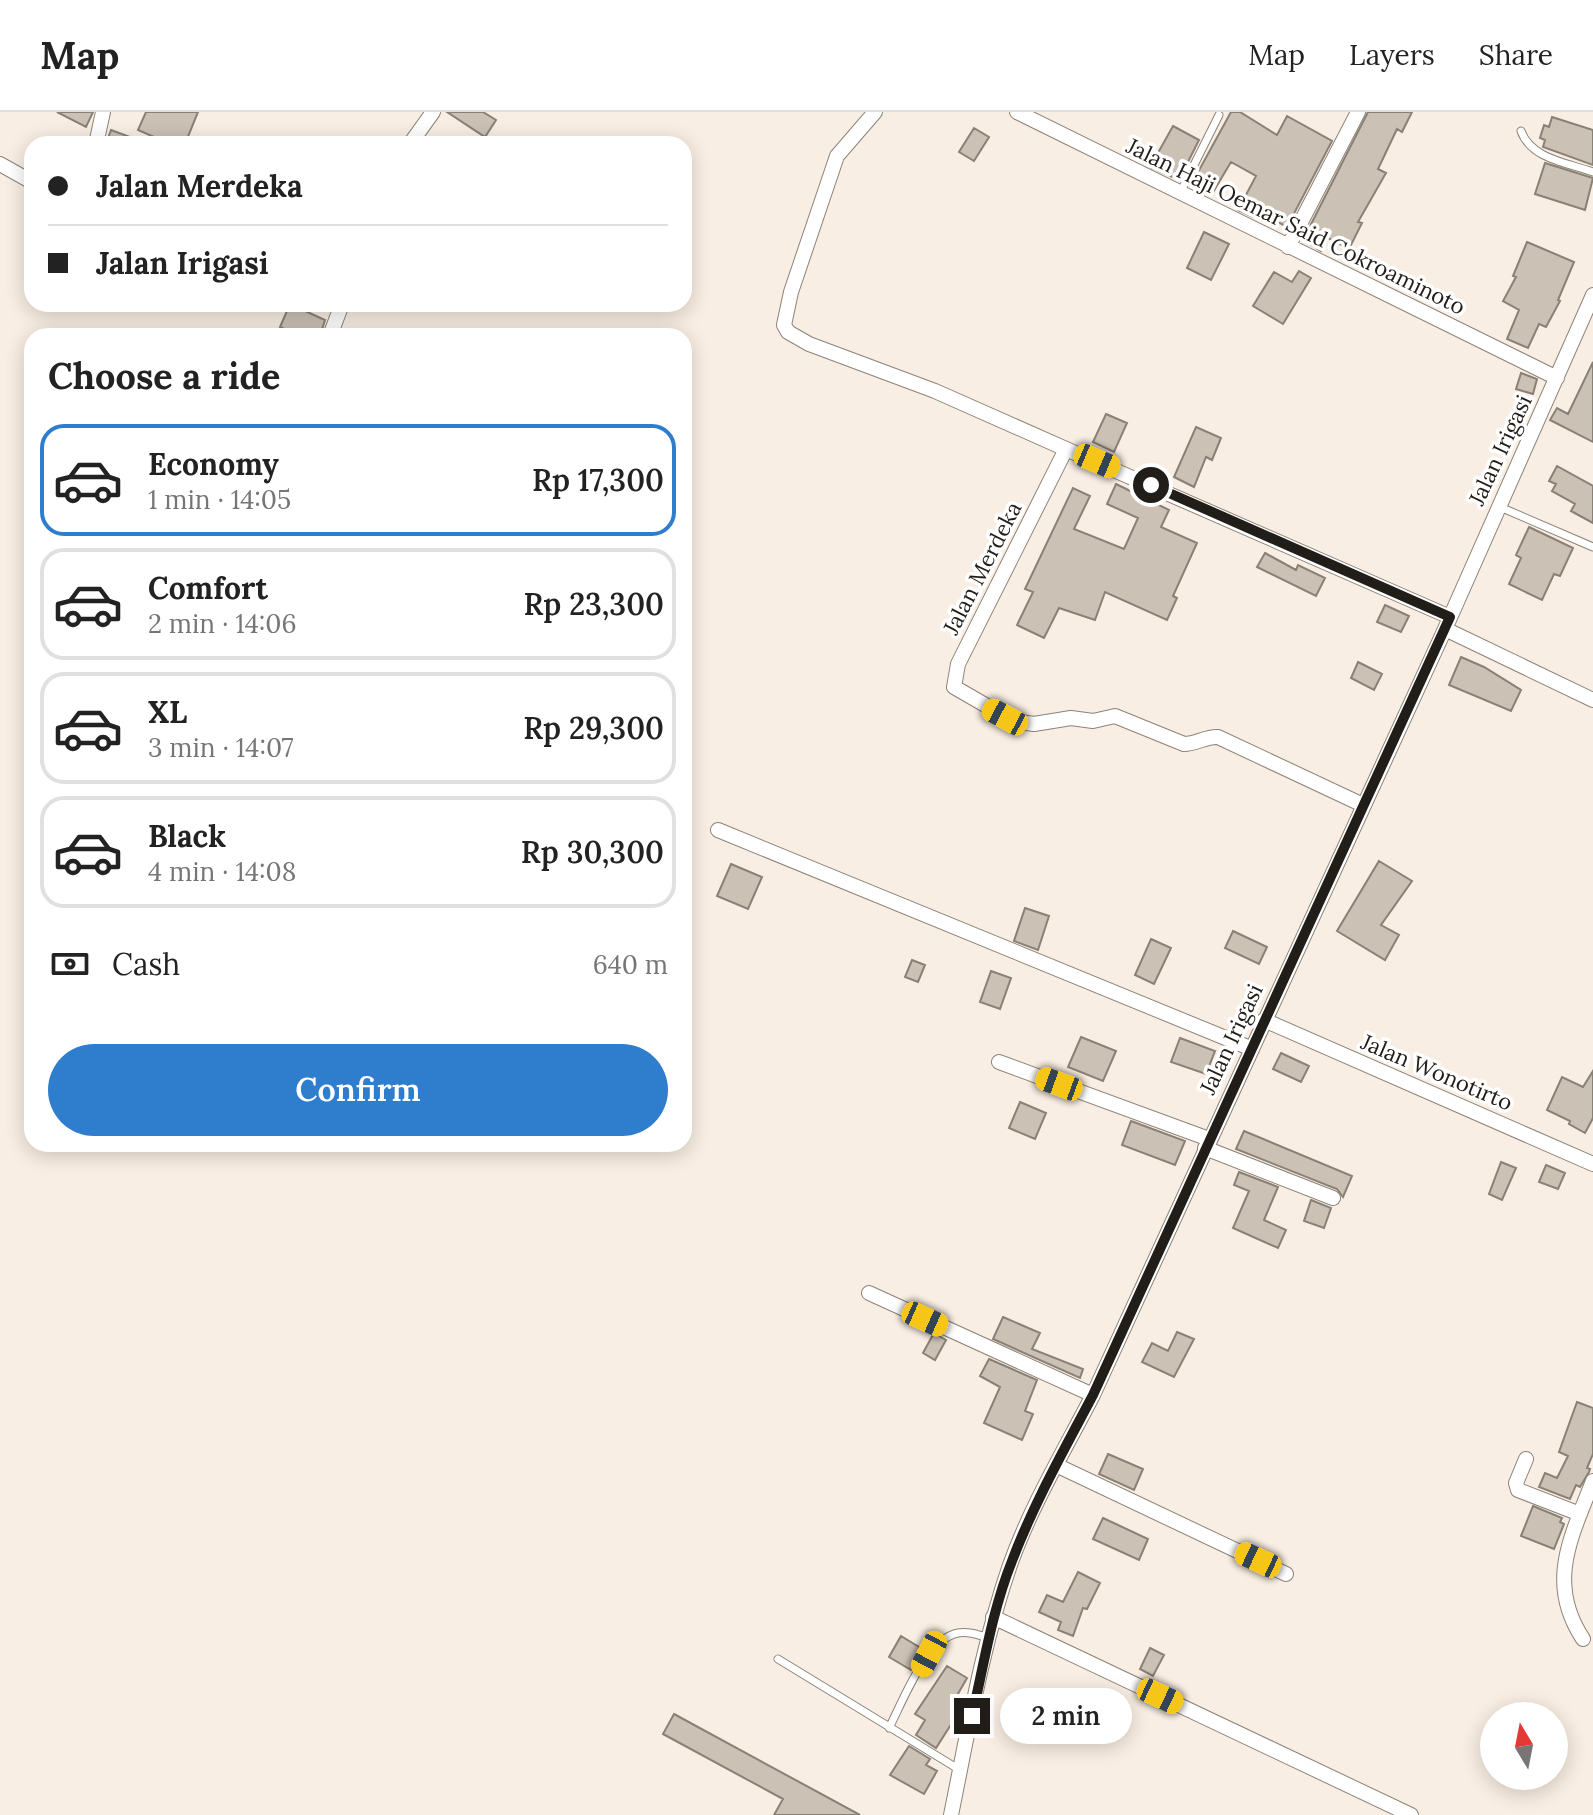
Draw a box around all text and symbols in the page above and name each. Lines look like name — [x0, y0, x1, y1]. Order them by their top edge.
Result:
text: Map — [40, 31, 119, 79]
text: Map — [1248, 37, 1305, 73]
text: Layers — [1349, 37, 1435, 73]
text: Share — [1479, 37, 1553, 73]
street label: Jalan Haji Oemar Said Cokroaminoto — [1121, 131, 1470, 320]
text: Jalan Merdeka — [96, 167, 303, 205]
text: Jalan Irigasi — [96, 244, 269, 282]
text: Choose a ride — [48, 353, 280, 399]
street label: Jalan Irigasi — [1462, 390, 1538, 511]
car — [1070, 441, 1124, 481]
icon: car — [52, 444, 124, 516]
text: Economy — [148, 445, 279, 483]
text: Rp 17,300 — [532, 461, 664, 499]
route start — [1133, 467, 1169, 503]
text: 1 min · 14:05 — [148, 483, 291, 516]
street label: Jalan Merdeka — [936, 497, 1027, 640]
icon: car — [52, 568, 124, 640]
text: Comfort — [148, 569, 268, 607]
text: Rp 23,300 — [523, 585, 664, 623]
text: 2 min · 14:06 — [148, 607, 297, 640]
icon: car — [52, 692, 124, 764]
text: XL — [148, 693, 187, 731]
car — [978, 695, 1032, 739]
text: Rp 29,300 — [523, 709, 664, 747]
text: 3 min · 14:07 — [148, 731, 293, 764]
icon: car — [52, 816, 124, 888]
text: Black — [148, 817, 226, 855]
text: Rp 30,300 — [521, 833, 664, 871]
text: 4 min · 14:08 — [148, 855, 296, 888]
icon: cash — [48, 942, 92, 986]
text: Cash — [112, 945, 180, 983]
text: 640 m — [593, 948, 668, 981]
street label: Jalan Irigasi — [1193, 979, 1269, 1100]
street label: Jalan Wonotirto — [1356, 1027, 1517, 1116]
button: Confirm — [48, 1044, 668, 1136]
car — [1032, 1065, 1086, 1103]
car — [898, 1298, 952, 1340]
car — [1231, 1539, 1285, 1581]
car — [907, 1627, 951, 1681]
car — [1133, 1675, 1187, 1717]
callout: 2 min — [1000, 1688, 1132, 1744]
route end — [954, 1698, 990, 1734]
text: 2 min — [1032, 1699, 1100, 1732]
north arrow — [1480, 1702, 1568, 1790]
map controls — [1480, 1702, 1568, 1790]

